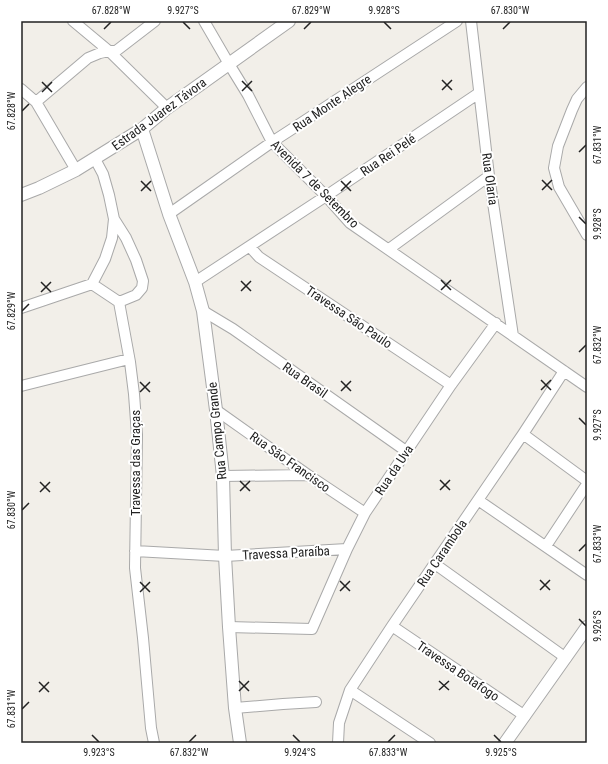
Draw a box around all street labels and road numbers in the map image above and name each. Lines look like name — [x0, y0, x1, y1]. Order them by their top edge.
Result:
street label: Rua Monte Alegre — [290, 71, 374, 135]
street label: Estrada Juarez Távora — [109, 75, 209, 153]
street label: Rua Rei Pelé — [357, 131, 419, 179]
street label: Avenida 7 de Setembro — [268, 137, 362, 231]
street label: Rua Olaria — [479, 152, 501, 206]
street label: Travessa São Paulo — [303, 283, 395, 351]
street label: Rua Brasil — [280, 359, 330, 401]
street label: Rua Campo Grande — [204, 381, 230, 481]
street label: Travessa das Graças — [128, 410, 143, 516]
street label: Rua São Francisco — [247, 429, 333, 495]
street label: Rua da Uva — [372, 442, 416, 498]
street label: Rua Carambola — [414, 517, 470, 589]
street label: Travessa Paraíba — [242, 543, 330, 563]
street label: Travessa Botafogo — [414, 638, 502, 704]

